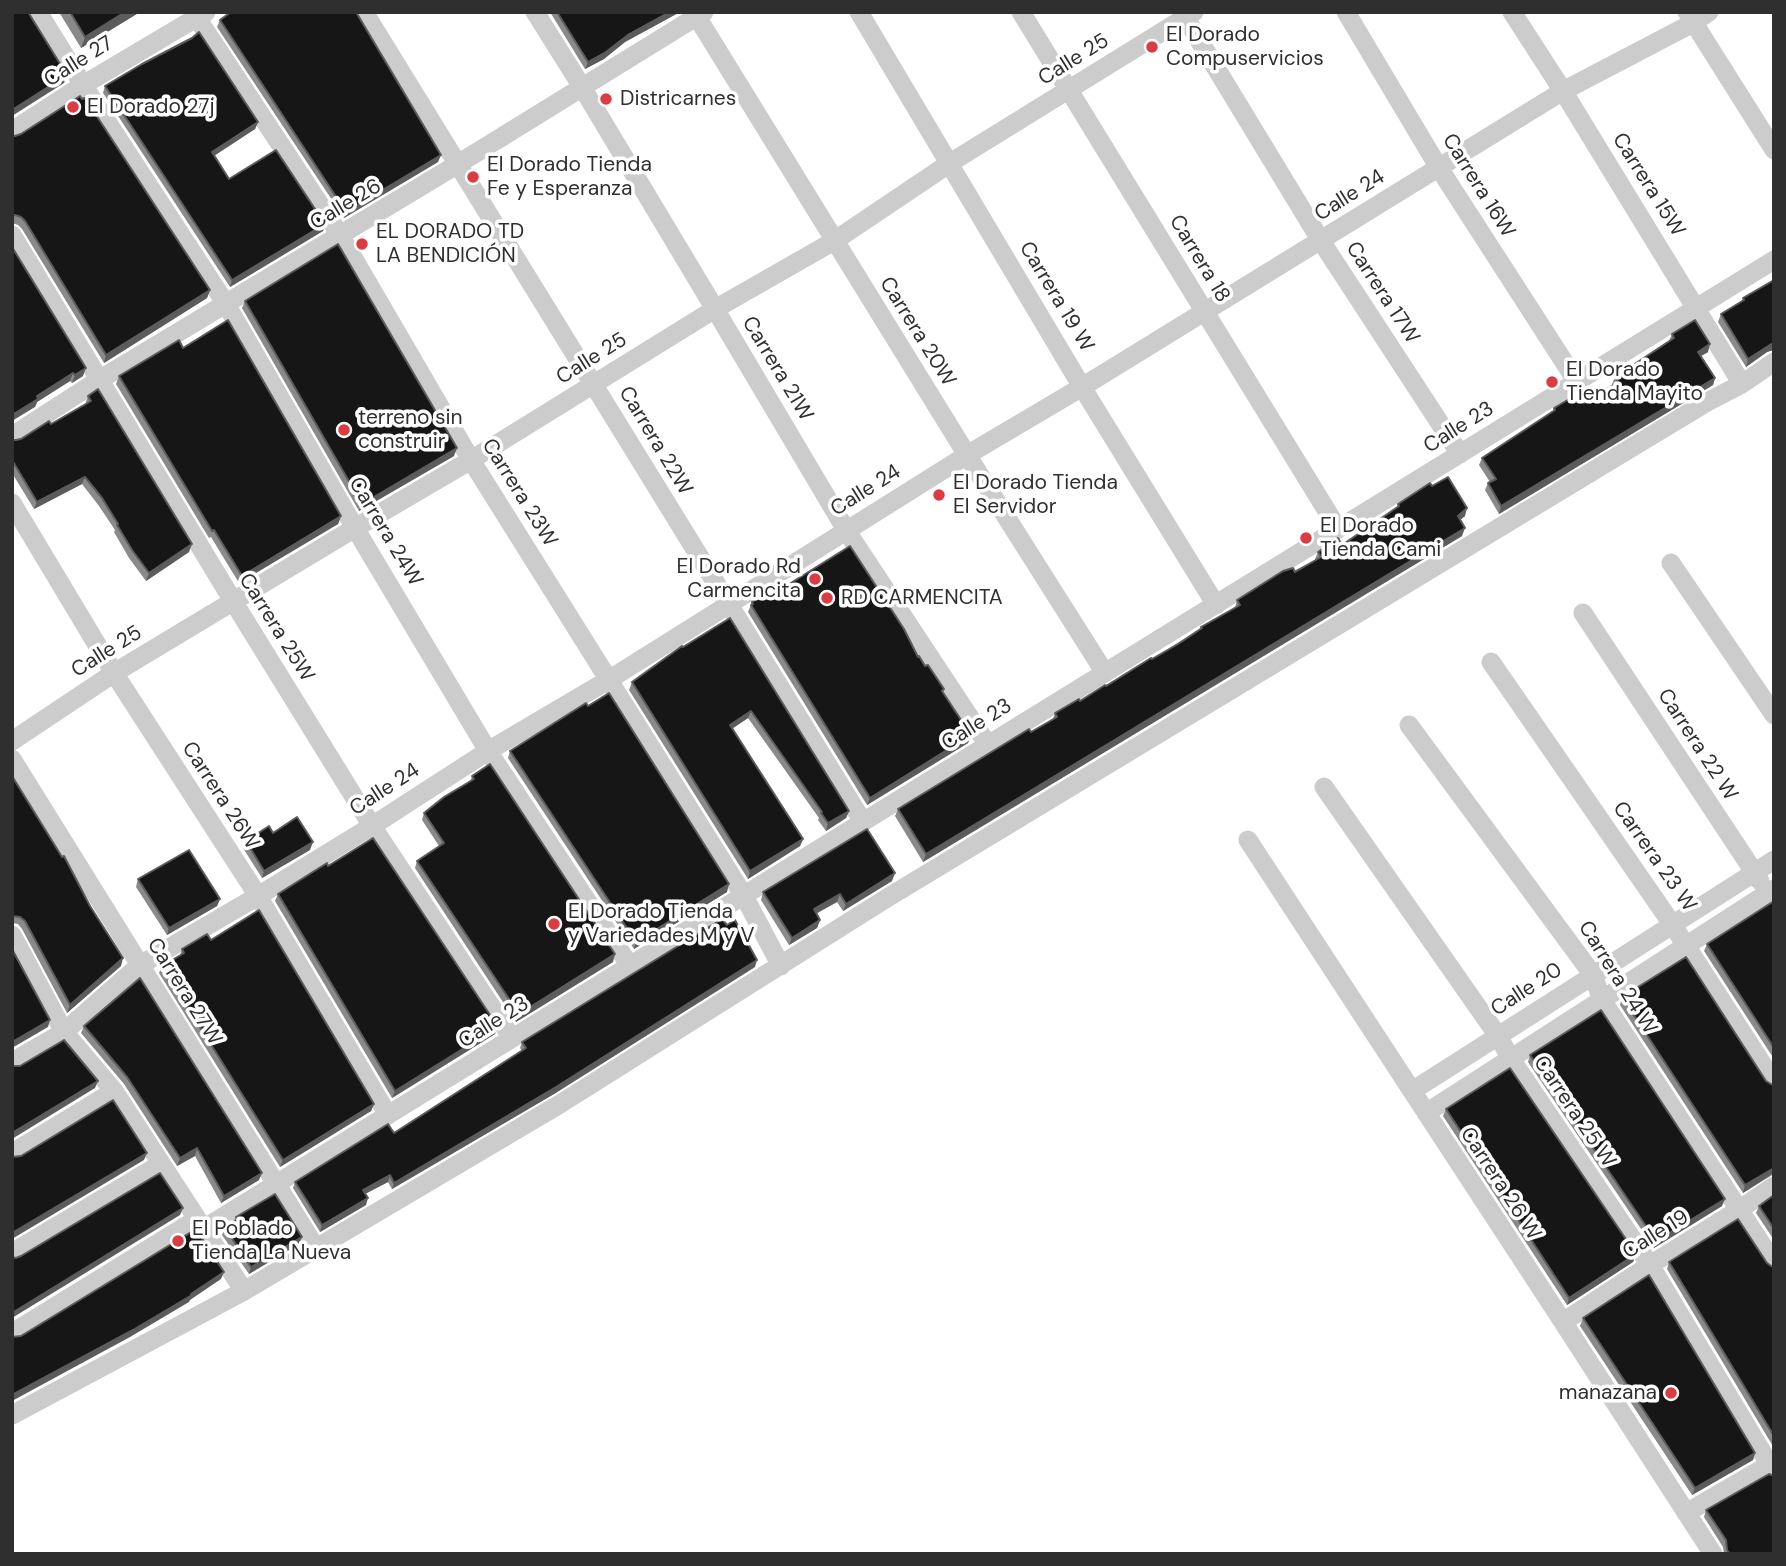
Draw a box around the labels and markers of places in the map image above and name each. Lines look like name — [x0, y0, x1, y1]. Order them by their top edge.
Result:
place label: El Dorado Compuservicios — [1166, 22, 1324, 72]
marker: El Dorado Compuservicios — [1144, 39, 1160, 55]
place label: Districarnes — [620, 86, 736, 112]
marker: Districarnes — [598, 91, 614, 107]
place label: El Dorado 27j — [87, 94, 214, 120]
marker: El Dorado 27j — [65, 99, 81, 115]
place label: El Dorado Tienda Fe y Esperanza — [487, 152, 652, 202]
marker: El Dorado Tienda Fe y Esperanza — [465, 169, 481, 185]
place label: EL DORADO TD LA BENDICIÓN — [376, 219, 524, 269]
marker: EL DORADO TD LA BENDICIÓN — [354, 236, 370, 252]
place label: El Dorado Tienda Mayito — [1566, 357, 1703, 407]
marker: El Dorado Tienda Mayito — [1544, 374, 1560, 390]
place label: terreno sin construir — [358, 405, 463, 455]
marker: terreno sin construir — [336, 422, 352, 438]
place label: El Dorado Tienda El Servidor — [953, 470, 1118, 520]
marker: El Dorado Tienda El Servidor — [931, 487, 947, 503]
place label: El Dorado Tienda Cami — [1320, 513, 1441, 563]
marker: El Dorado Tienda Cami — [1298, 530, 1314, 546]
place label: El Dorado Rd Carmencita — [677, 554, 801, 604]
marker: El Dorado Rd Carmencita — [807, 571, 823, 587]
place label: RD CARMENCITA — [841, 585, 1003, 611]
marker: RD CARMENCITA — [819, 590, 835, 606]
place label: El Dorado Tienda y Variedades M y V — [568, 899, 755, 949]
marker: El Dorado Tienda y Variedades M y V — [546, 916, 562, 932]
place label: El Poblado Tienda La Nueva — [192, 1216, 351, 1266]
marker: El Poblado Tienda La Nueva — [170, 1233, 186, 1249]
place label: manazana — [1559, 1380, 1657, 1406]
marker: manazana — [1663, 1385, 1679, 1401]

